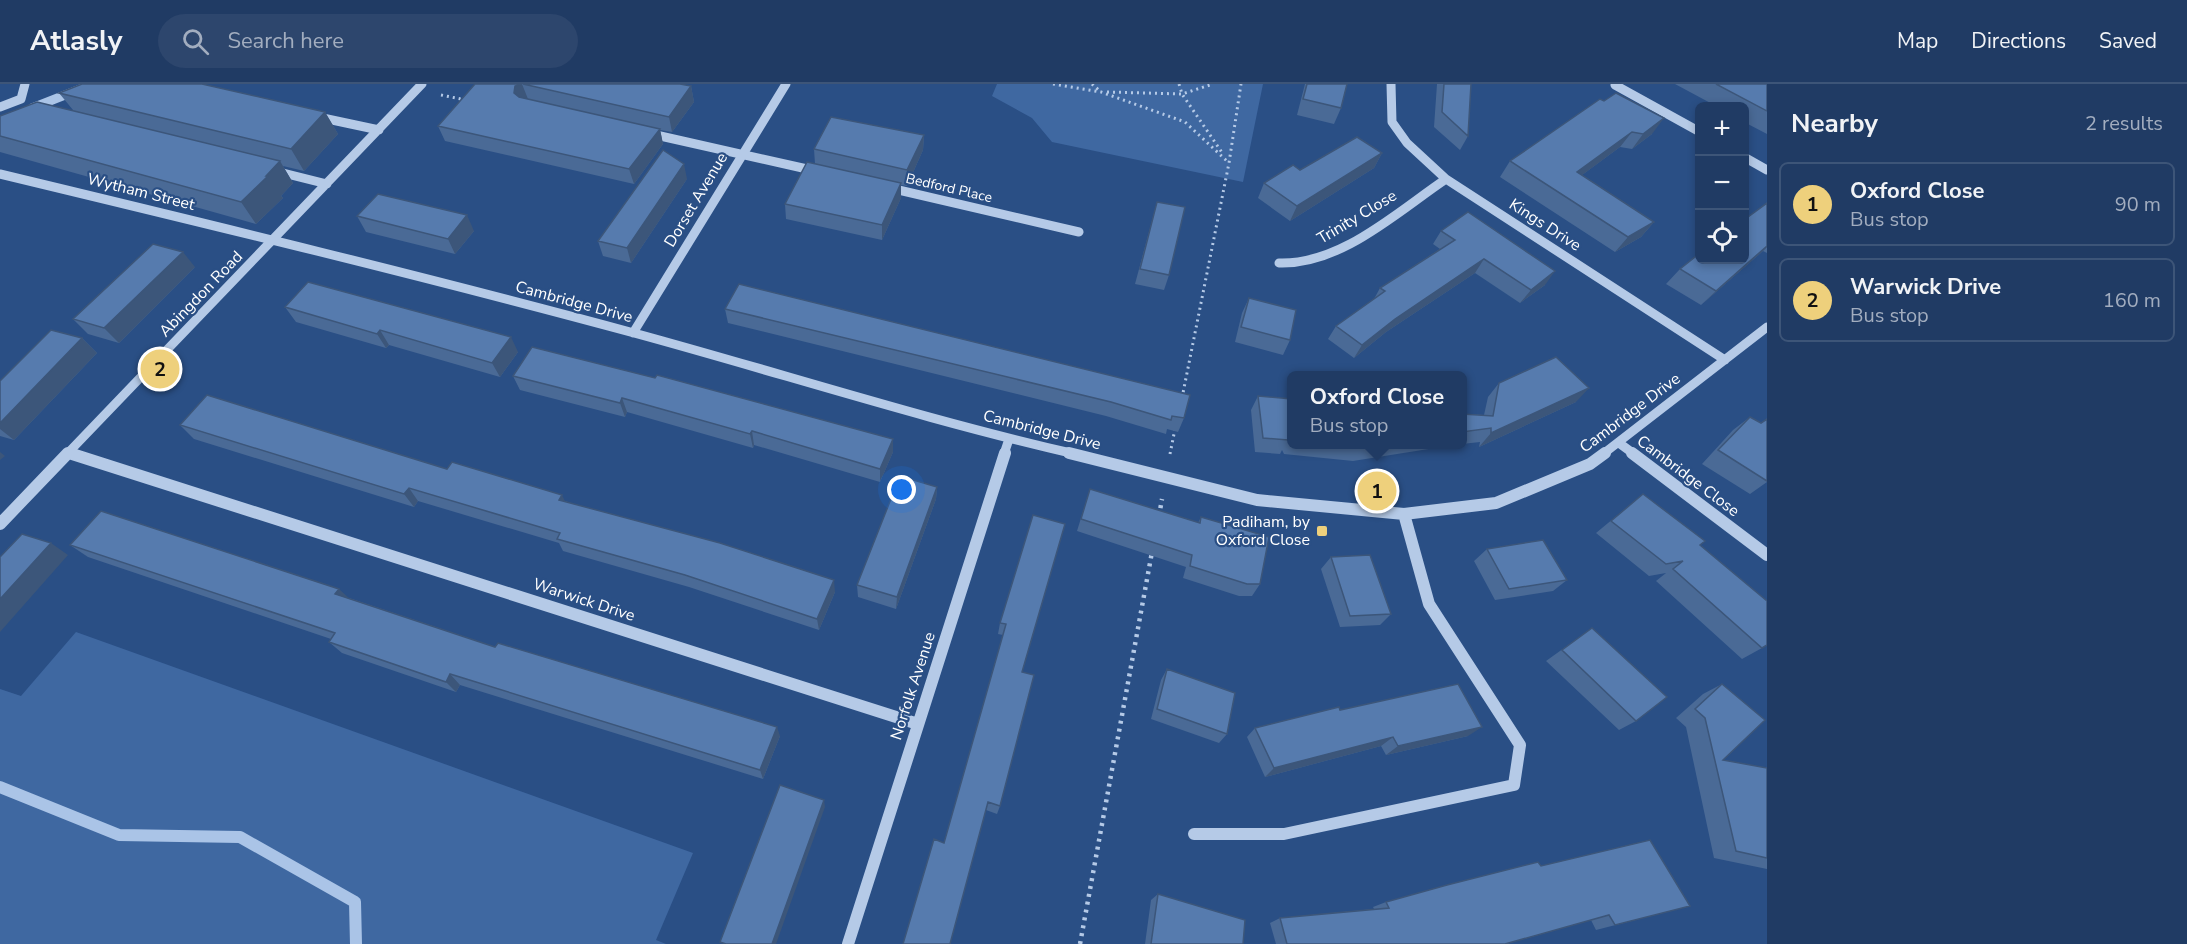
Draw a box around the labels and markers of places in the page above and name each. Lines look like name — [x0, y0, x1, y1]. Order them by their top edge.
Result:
pin: 2 — [140, 346, 180, 392]
pin: 1 — [1358, 468, 1396, 514]
place label: Padiham, by Oxford Close — [1216, 511, 1311, 551]
marker: Padiham, by Oxford Close — [1315, 524, 1329, 538]

